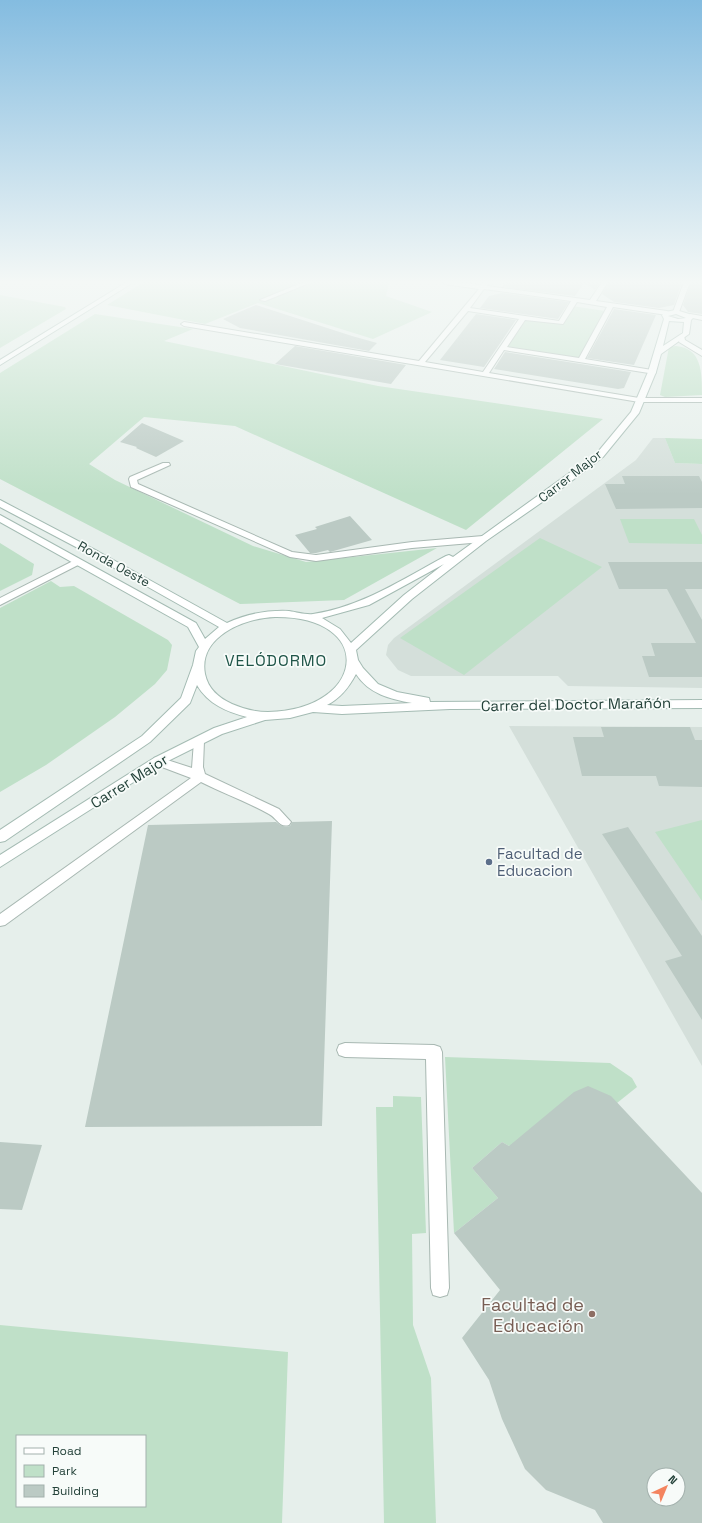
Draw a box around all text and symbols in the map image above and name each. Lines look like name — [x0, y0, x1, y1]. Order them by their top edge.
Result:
street label: Carrer Major — [535, 446, 605, 506]
street label: Ronda Oeste — [75, 537, 153, 591]
district label: VELÓDORMO — [225, 650, 327, 671]
street label: Carrer del Doctor Marañón — [481, 693, 671, 715]
street label: Carrer Major — [87, 749, 172, 812]
place label: Facultad de Educacion — [497, 844, 583, 880]
marker: Facultad de Educacion — [484, 857, 494, 867]
place label: Facultad de Educación — [481, 1293, 584, 1337]
marker: Facultad de Educación — [587, 1309, 597, 1319]
legend — [16, 1435, 146, 1507]
text: Road — [52, 1443, 81, 1459]
text: Park — [52, 1463, 77, 1479]
north arrow — [646, 1467, 686, 1507]
text: N — [665, 1472, 680, 1487]
text: Building — [52, 1483, 99, 1499]

